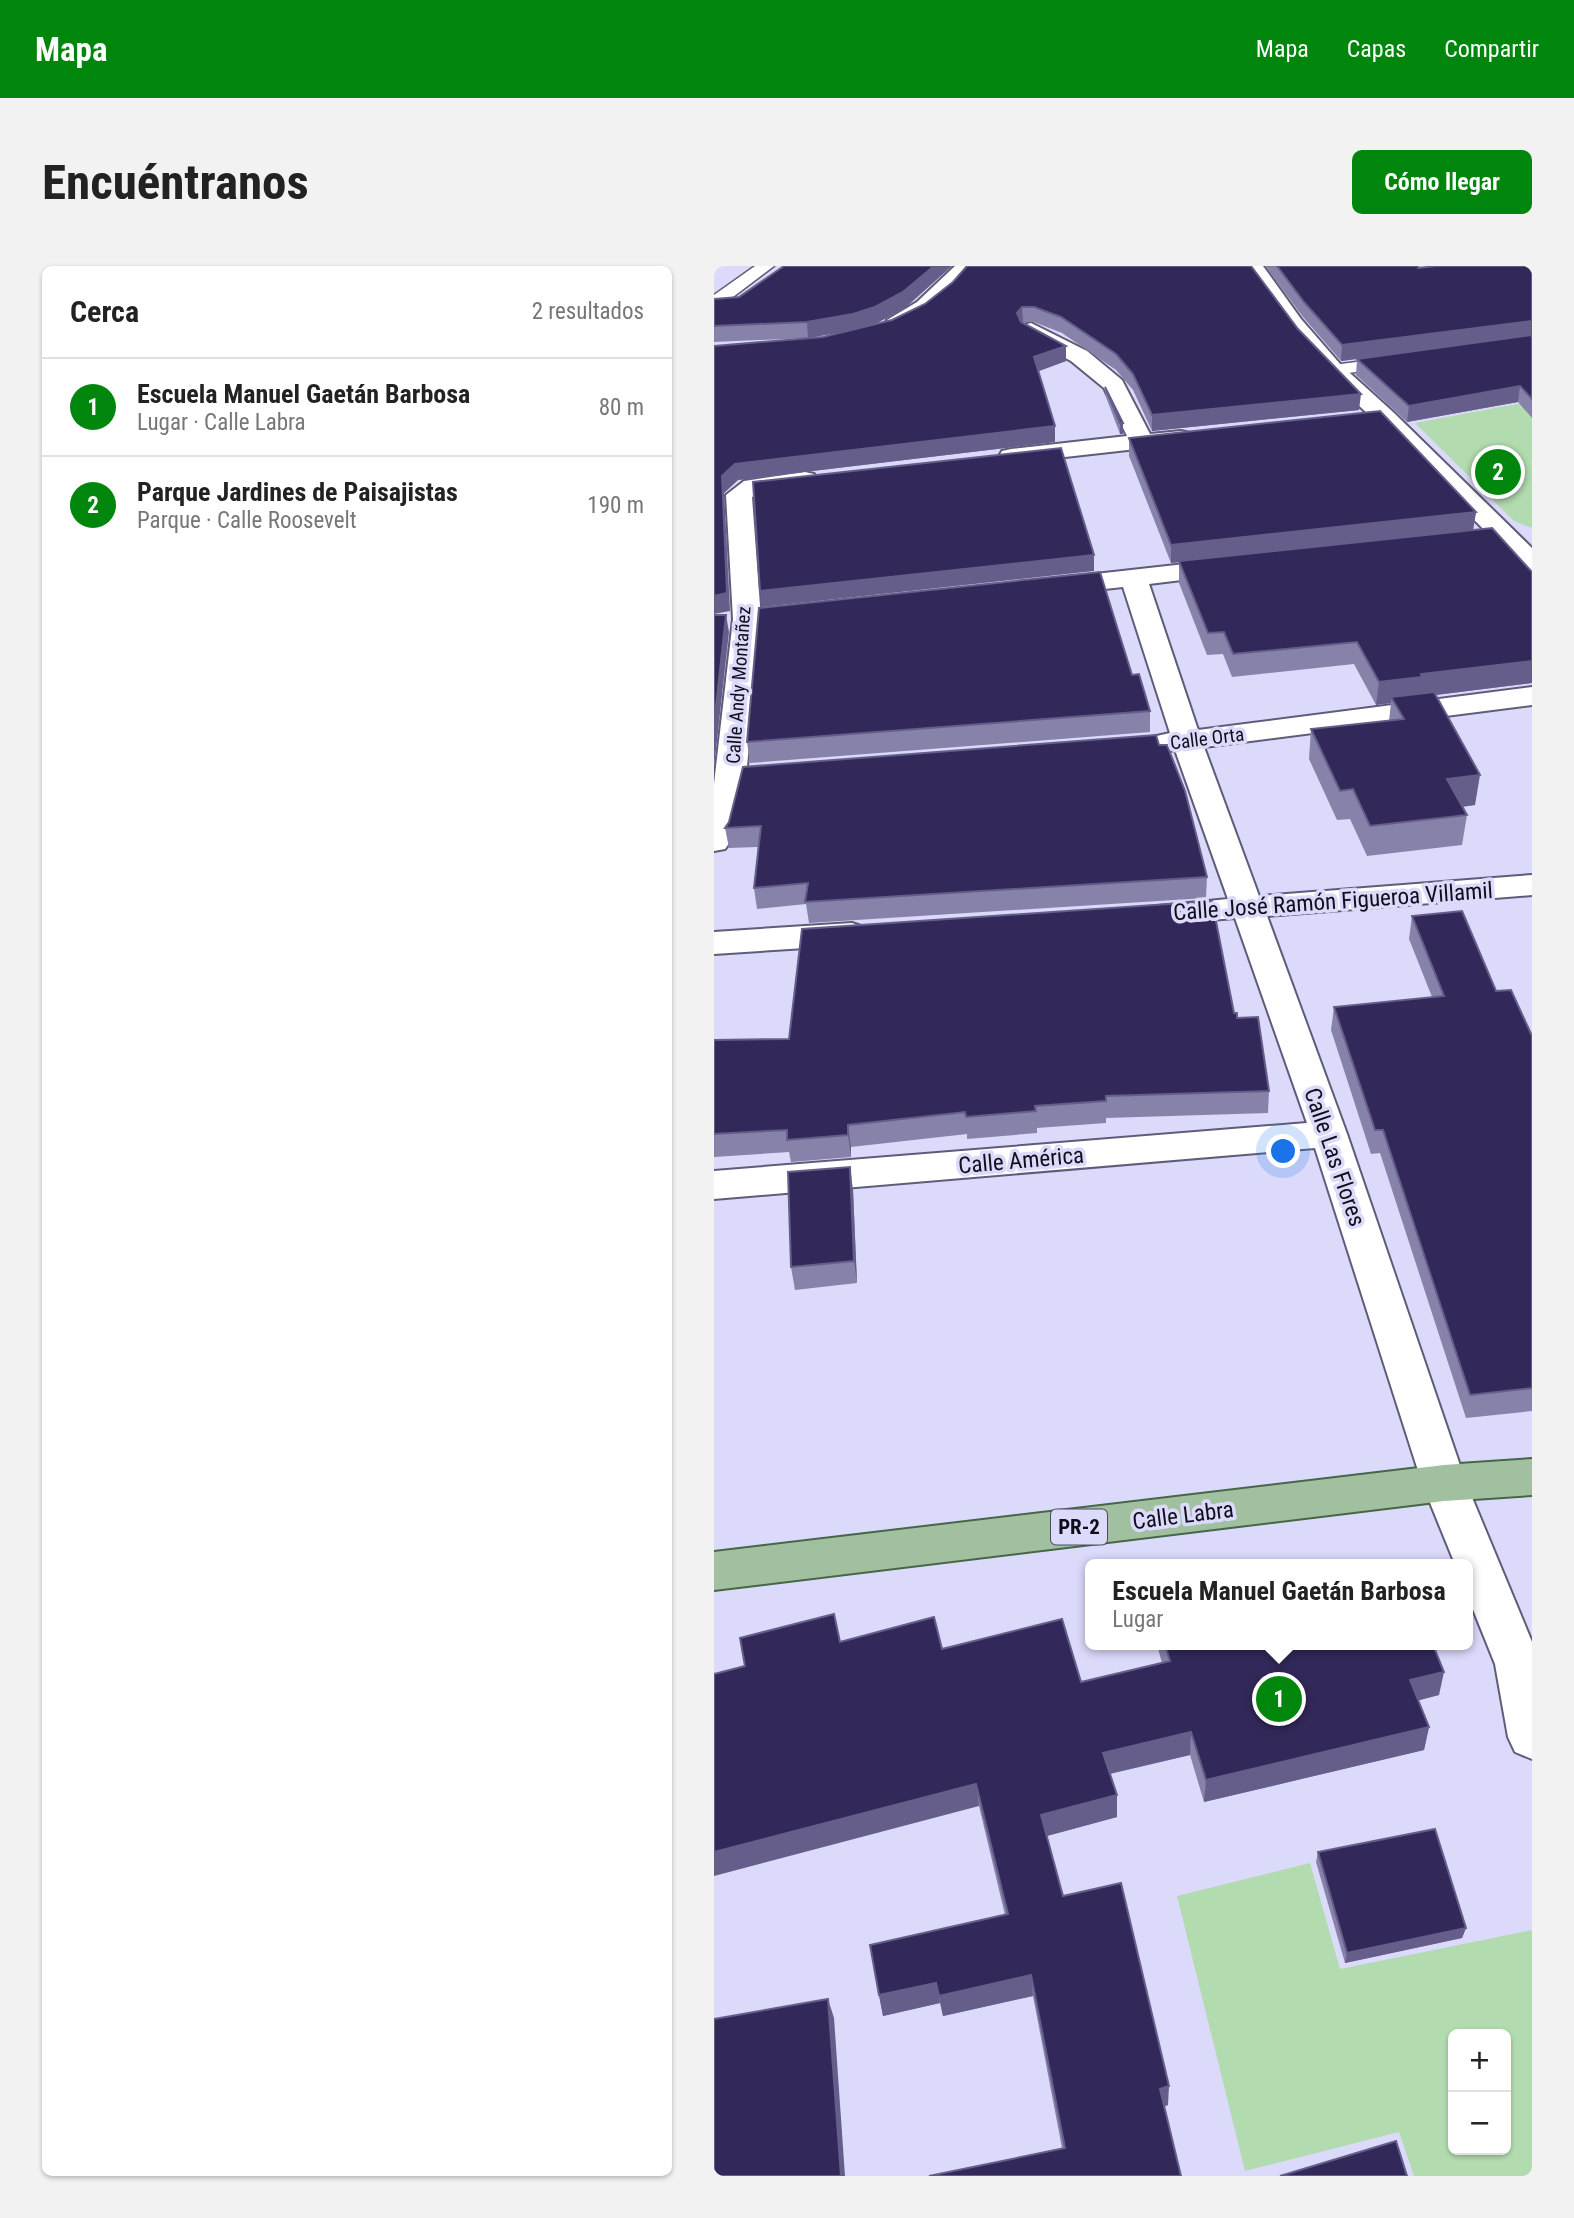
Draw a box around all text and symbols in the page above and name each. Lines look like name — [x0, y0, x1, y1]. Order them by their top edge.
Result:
text: Mapa — [35, 30, 107, 69]
text: Mapa — [1256, 35, 1309, 63]
text: Capas — [1347, 35, 1406, 63]
text: Compartir — [1444, 35, 1539, 63]
button: Cómo llegar — [1352, 150, 1532, 214]
text: Encuéntranos — [42, 154, 309, 211]
text: Cerca — [70, 294, 139, 329]
text: 2 resultados — [532, 298, 644, 325]
text: Escuela Manuel Gaetán Barbosa — [137, 379, 470, 409]
text: 1 — [87, 394, 99, 421]
text: 80 m — [599, 394, 644, 421]
text: Lugar · Calle Labra — [137, 409, 306, 436]
pin: 2 — [1475, 446, 1521, 498]
text: Parque Jardines de Paisajistas — [137, 477, 458, 507]
text: 2 — [87, 492, 99, 519]
text: 190 m — [587, 492, 644, 519]
text: Parque · Calle Roosevelt — [137, 507, 357, 534]
street label: Calle Andy Montañez — [722, 605, 755, 765]
street label: Calle Orta — [1169, 723, 1245, 754]
street label: Calle José Ramón Figueroa Villamil — [1172, 877, 1494, 926]
street label: Calle Las Flores — [1298, 1085, 1371, 1230]
your location — [1266, 1134, 1300, 1168]
street label: Calle América — [957, 1142, 1085, 1179]
street label: Calle Labra — [1131, 1496, 1235, 1535]
road number: PR-2 — [1051, 1510, 1107, 1544]
popup — [1085, 1559, 1473, 1650]
text: Escuela Manuel Gaetán Barbosa — [1112, 1576, 1446, 1606]
text: Lugar — [1112, 1606, 1163, 1633]
pin: 1 — [1256, 1673, 1302, 1725]
map controls — [1448, 2029, 1511, 2155]
button: + — [1448, 2029, 1511, 2092]
button: − — [1448, 2092, 1511, 2155]

